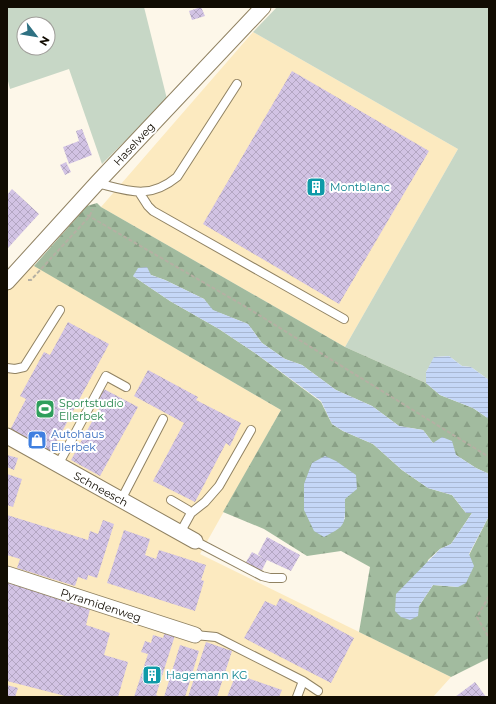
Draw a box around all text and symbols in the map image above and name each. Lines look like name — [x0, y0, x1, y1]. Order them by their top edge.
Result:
north arrow — [16, 16, 56, 56]
text: N — [36, 34, 53, 49]
street label: Haselweg — [110, 119, 158, 169]
building icon: Montblanc — [305, 176, 327, 198]
place label: Montblanc — [330, 180, 390, 194]
place label: Sportstudio Ellerbek — [59, 396, 124, 423]
sports icon: Sportstudio Ellerbek — [34, 398, 56, 420]
place label: Autohaus Ellerbek — [51, 427, 105, 454]
shop icon: Autohaus Ellerbek — [26, 429, 48, 451]
street label: Schneesch — [71, 468, 131, 510]
street label: Pyramidenweg — [59, 585, 143, 625]
building icon: Hagemann KG — [141, 664, 163, 686]
place label: Hagemann KG — [166, 668, 247, 682]

